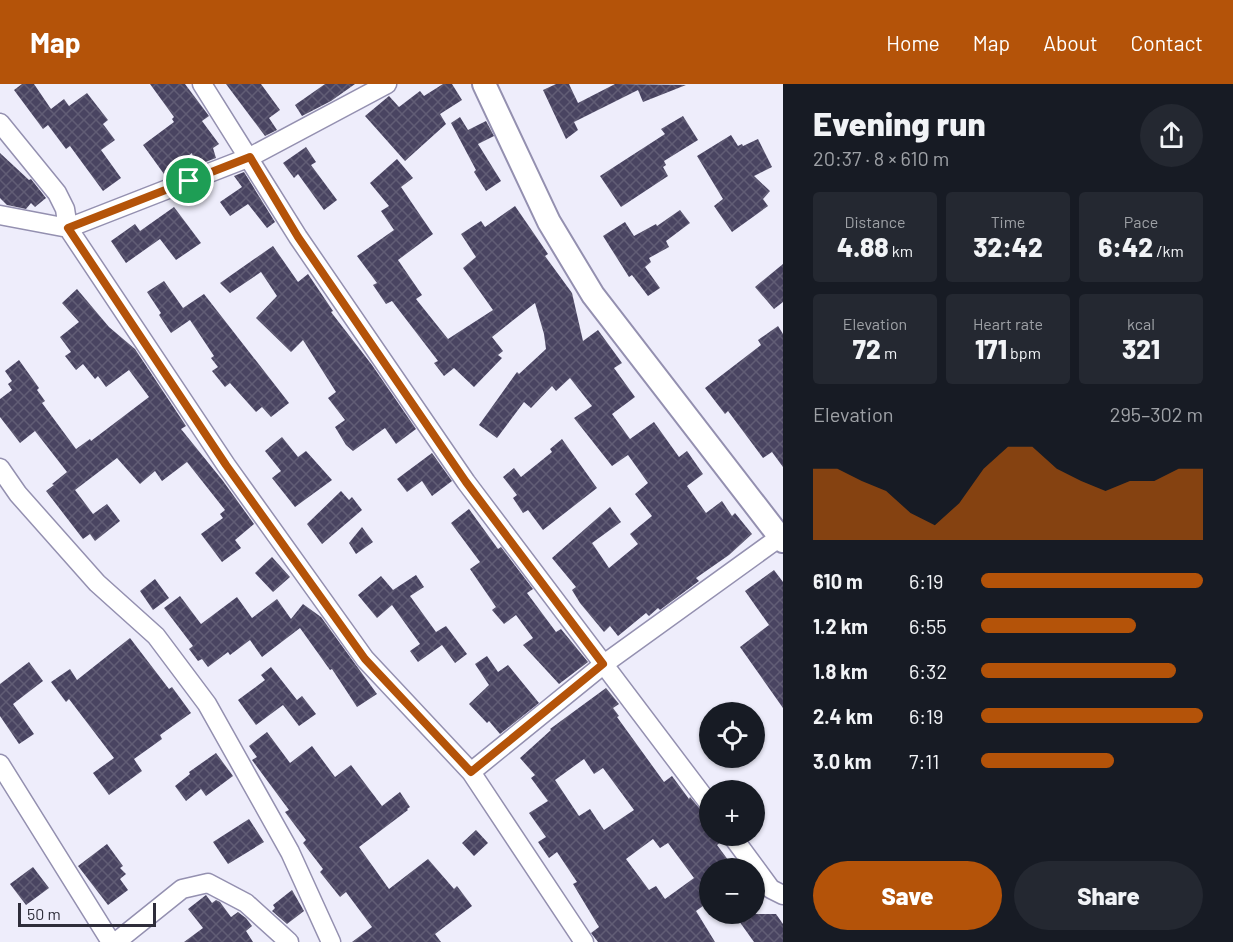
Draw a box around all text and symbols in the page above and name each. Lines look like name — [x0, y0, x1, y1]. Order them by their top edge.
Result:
text: Map — [30, 25, 81, 59]
text: Home — [886, 30, 940, 55]
text: Map — [973, 30, 1010, 55]
text: About — [1043, 30, 1098, 55]
text: Contact — [1131, 30, 1203, 55]
text: Evening run — [813, 103, 986, 143]
button: share — [1140, 104, 1203, 167]
text: 20:37 · 8 × 610 m — [813, 146, 949, 170]
pin — [163, 155, 214, 206]
icon: arrive — [172, 164, 205, 197]
text: Distance — [845, 212, 905, 231]
text: Time — [991, 212, 1025, 231]
text: Pace — [1124, 212, 1158, 231]
text: 4.88 — [837, 231, 889, 262]
text: 32:42 — [973, 231, 1043, 262]
text: 6:42 — [1098, 231, 1153, 262]
text: km — [889, 241, 913, 260]
text: /km — [1153, 241, 1184, 260]
text: Elevation — [843, 314, 907, 333]
text: Heart rate — [973, 314, 1043, 333]
text: kcal — [1127, 314, 1155, 333]
text: 72 — [853, 333, 881, 364]
text: 171 — [975, 333, 1007, 364]
text: 321 — [1122, 333, 1160, 364]
text: m — [881, 343, 897, 362]
text: bpm — [1007, 343, 1041, 362]
text: Elevation — [813, 402, 894, 426]
text: 295–302 m — [1110, 402, 1203, 426]
text: 610 m — [813, 569, 863, 593]
text: 6:19 — [909, 569, 944, 593]
text: 1.2 km — [813, 614, 868, 638]
text: 6:55 — [909, 614, 947, 638]
text: 1.8 km — [813, 659, 868, 683]
text: 6:32 — [909, 659, 947, 683]
map controls — [699, 702, 765, 924]
button: locate — [699, 702, 765, 768]
text: 2.4 km — [813, 704, 873, 728]
text: 6:19 — [909, 704, 944, 728]
text: 3.0 km — [813, 749, 871, 773]
text: 7:11 — [909, 749, 939, 773]
button: + — [699, 780, 765, 846]
button: − — [699, 858, 765, 924]
button: Save — [813, 861, 1002, 930]
button: Share — [1014, 861, 1203, 930]
scale bar — [18, 900, 156, 928]
text: 50 m — [27, 904, 61, 923]

